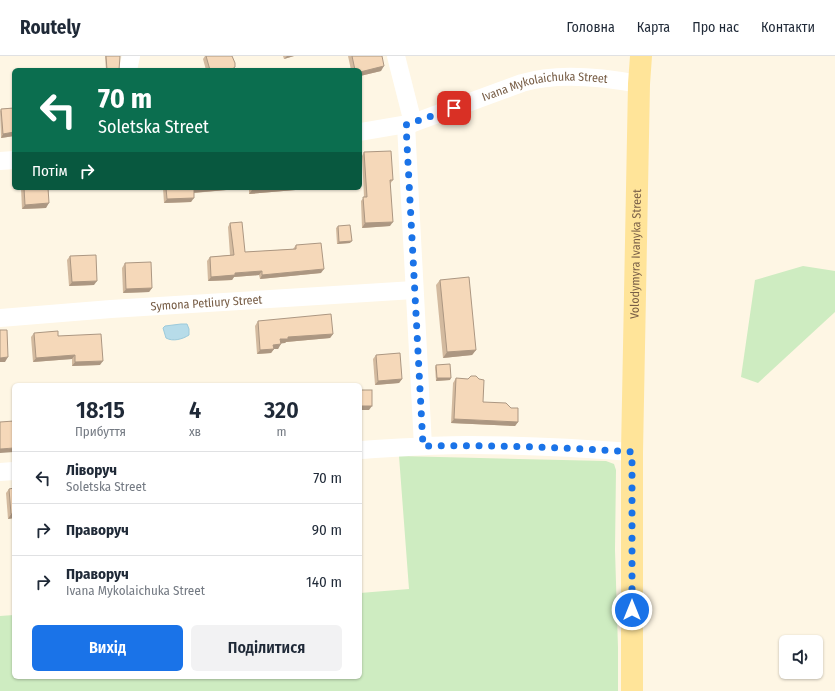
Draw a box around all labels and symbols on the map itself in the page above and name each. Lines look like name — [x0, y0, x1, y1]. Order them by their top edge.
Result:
street label: Ivana Mykolaichuka Street — [480, 70, 609, 104]
pin — [437, 91, 471, 125]
street label: Volodymyra Ivanyka Street — [628, 189, 644, 319]
street label: Symona Petliury Street — [150, 293, 263, 314]
position arrow — [611, 589, 653, 631]

